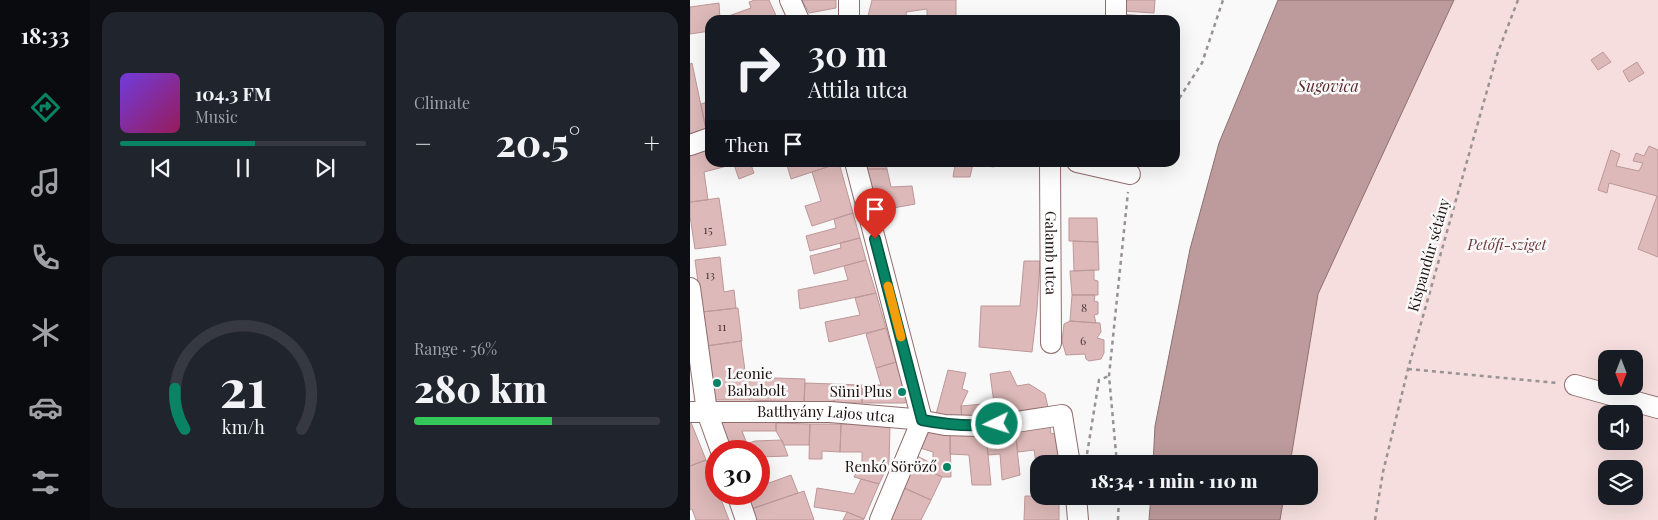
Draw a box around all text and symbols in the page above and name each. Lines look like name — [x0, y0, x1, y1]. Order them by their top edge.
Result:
text: 18:33 — [21, 20, 69, 50]
text: 30 m — [808, 29, 888, 76]
icon: right — [725, 35, 790, 100]
text: Attila utca — [808, 74, 908, 104]
water label: Sugovica — [1296, 75, 1359, 96]
text: 104.3 FM — [195, 80, 271, 106]
icon: directions — [28, 90, 63, 125]
text: Climate — [414, 92, 470, 113]
text: Music — [195, 106, 238, 127]
text: 20.5° — [495, 116, 580, 167]
text: − — [414, 124, 432, 161]
text: + — [644, 124, 660, 161]
icon: arrive — [779, 130, 807, 158]
text: Then — [725, 131, 769, 157]
icon: previous — [147, 154, 175, 182]
icon: pause — [229, 154, 257, 182]
icon: next — [311, 154, 339, 182]
icon: music — [28, 165, 63, 200]
pin — [854, 188, 896, 239]
icon: arrive — [861, 195, 889, 223]
street label: Kispandúr sétány — [1402, 195, 1454, 314]
street label: Galamb utca — [1041, 211, 1062, 296]
house number: 15 — [703, 221, 713, 237]
park label: Petőfi-sziget — [1467, 234, 1547, 254]
icon: phone — [28, 240, 63, 275]
house number: 13 — [705, 266, 715, 282]
house number: 8 — [1081, 299, 1087, 315]
icon: climate — [28, 315, 63, 350]
house number: 11 — [718, 318, 727, 334]
house number: 6 — [1080, 332, 1086, 348]
text: Range · 56% — [414, 338, 497, 359]
north arrow — [1598, 350, 1642, 395]
map controls — [1598, 350, 1643, 505]
text: 21 — [219, 352, 267, 421]
text: 280 km — [414, 362, 547, 413]
place label: Leonie Bababolt — [727, 363, 787, 400]
marker: Leonie Bababolt — [711, 377, 723, 389]
place label: Süni Plus — [830, 381, 892, 401]
marker: Süni Plus — [896, 386, 908, 398]
icon: car — [28, 390, 63, 425]
position arrow — [970, 397, 1022, 449]
street label: Batthyány Lajos utca — [757, 401, 896, 426]
button: sound — [1598, 405, 1643, 450]
text: km/h — [222, 415, 265, 438]
speed limit sign: 30 — [705, 440, 770, 505]
place label: Renkó Söröző — [845, 456, 937, 476]
button: layers — [1598, 460, 1643, 505]
marker: Renkó Söröző — [941, 461, 953, 473]
icon: filters — [28, 465, 63, 500]
text: 18:34 · 1 min · 110 m — [1090, 467, 1258, 493]

